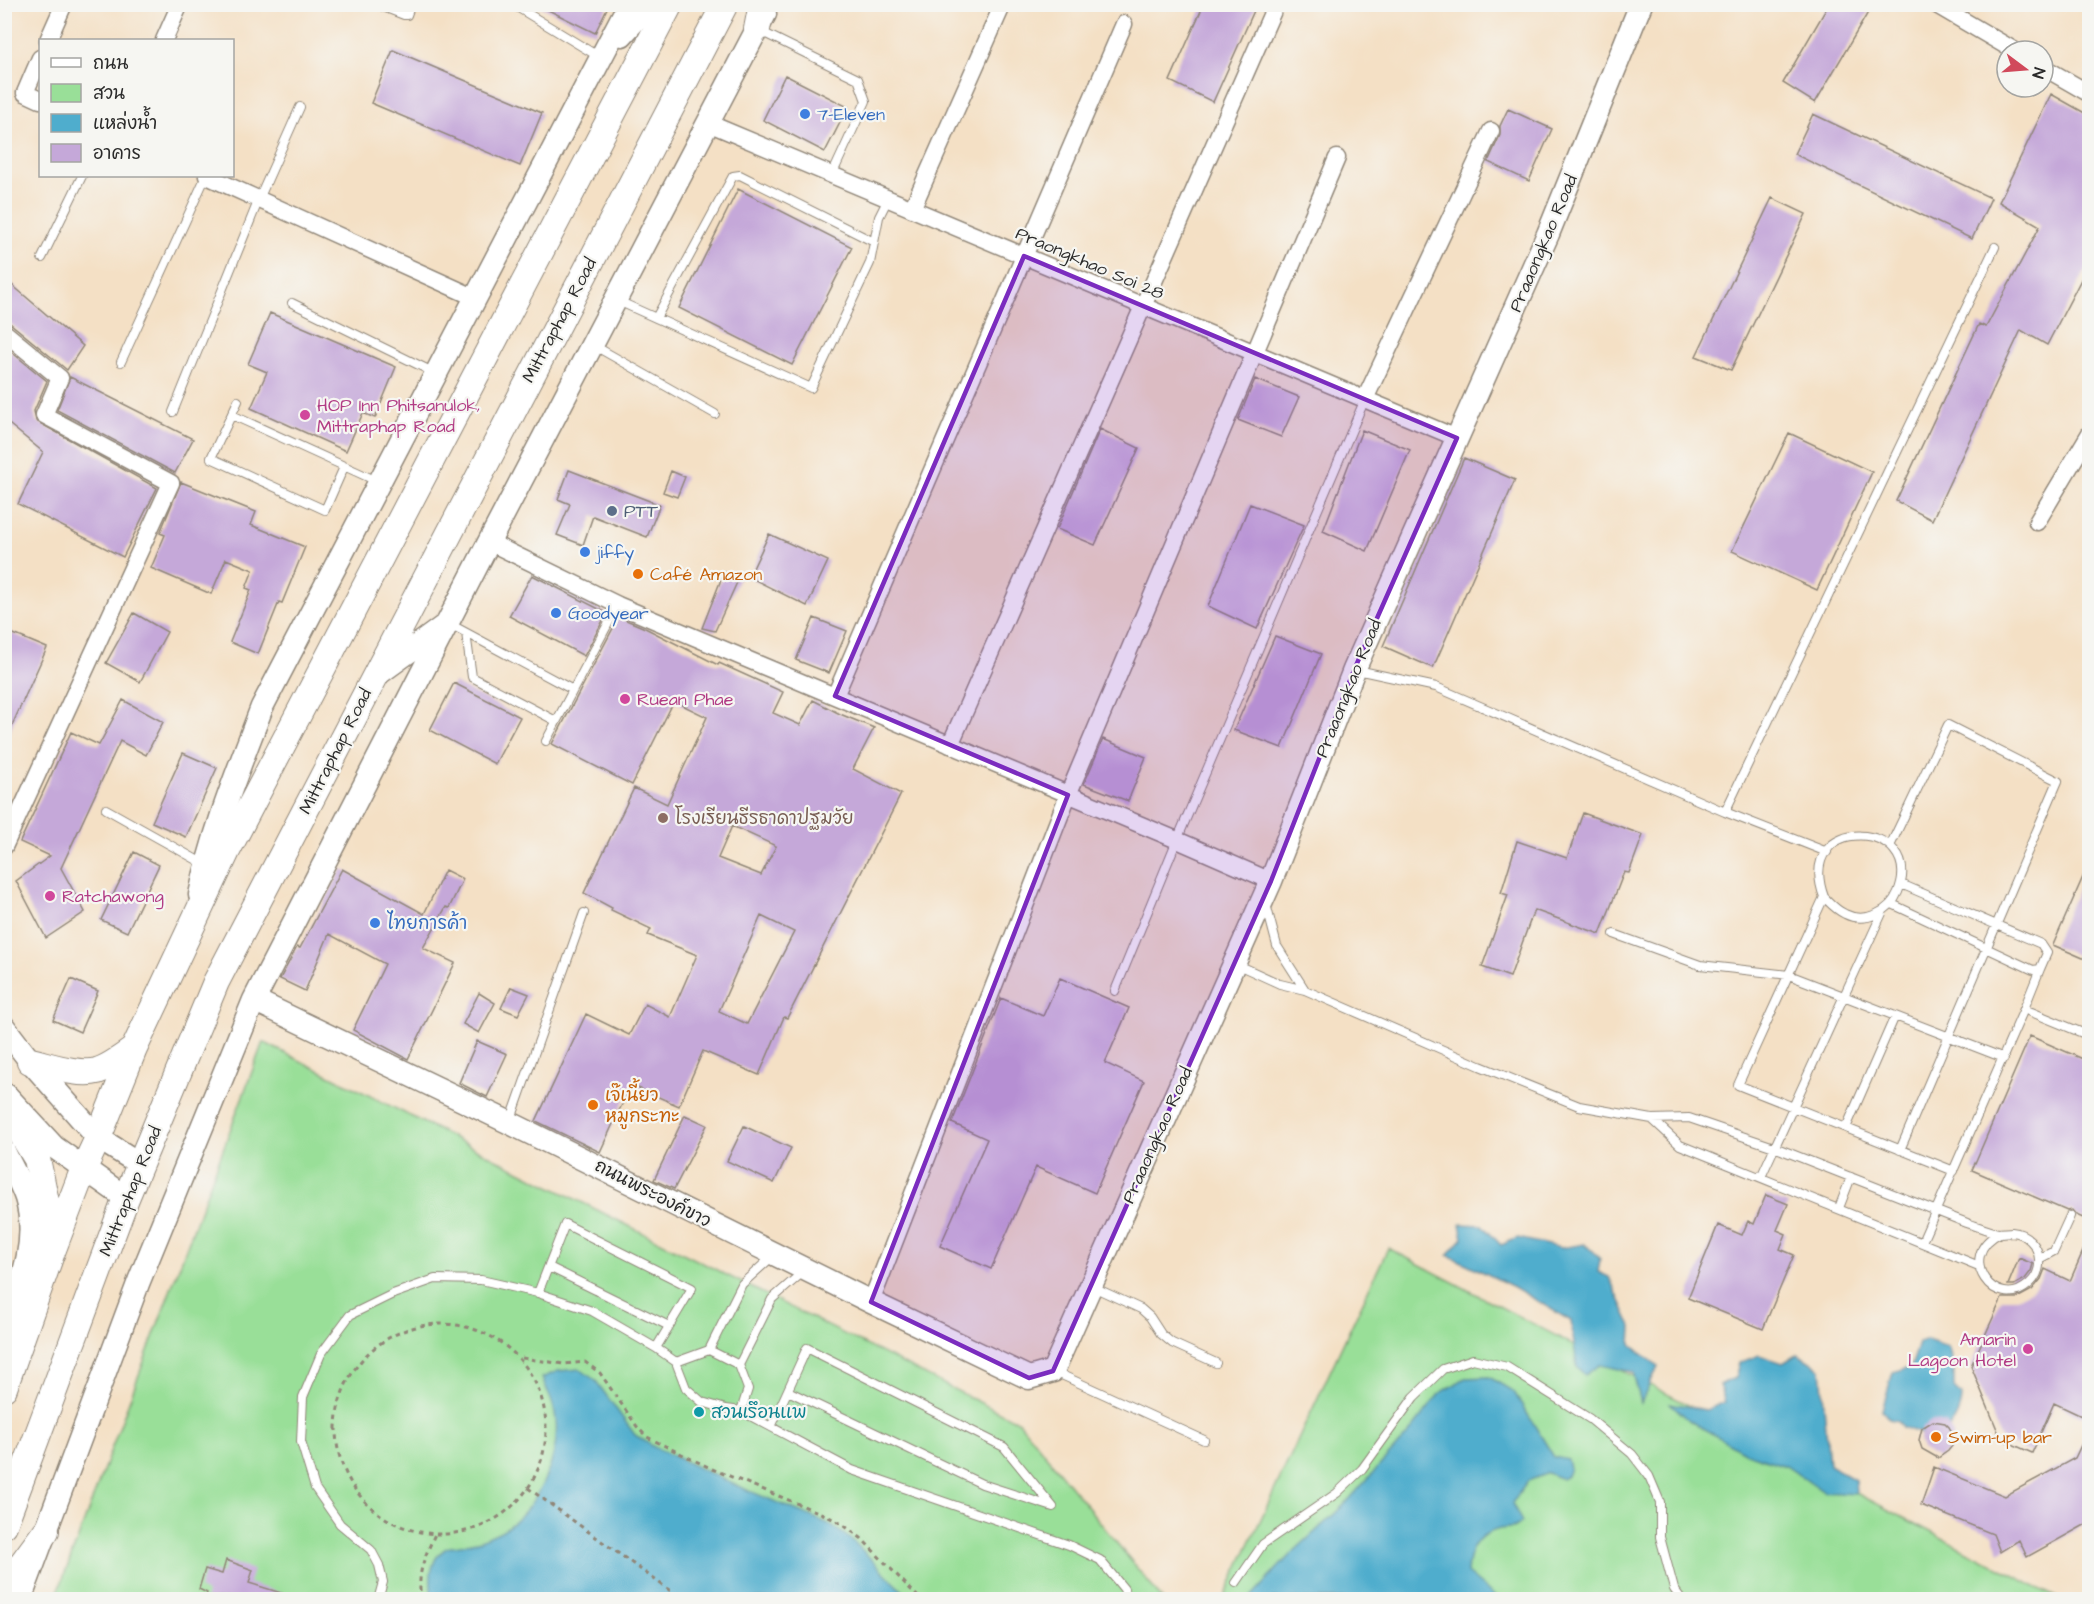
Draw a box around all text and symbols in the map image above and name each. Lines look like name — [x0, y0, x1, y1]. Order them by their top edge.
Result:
legend — [39, 39, 234, 177]
north arrow — [1995, 39, 2055, 99]
text: ถนน — [93, 51, 128, 76]
text: N — [2027, 65, 2050, 81]
text: สวน — [93, 81, 125, 106]
place label: 7-Eleven — [817, 102, 885, 127]
text: แหล่งน้ำ — [93, 106, 157, 136]
marker: 7-Eleven — [798, 107, 812, 121]
text: อาคาร — [93, 141, 141, 166]
street label: Praaongkao Road — [1503, 171, 1585, 316]
street label: Praongkhao Soi 28 — [1011, 221, 1168, 307]
street label: Mittraphap Road — [516, 253, 603, 387]
place label: HOP Inn Phitsanulok, Mittraphap Road — [317, 393, 481, 439]
marker: HOP Inn Phitsanulok, Mittraphap Road — [298, 408, 312, 422]
place label: PTT — [624, 499, 659, 524]
marker: PTT — [605, 504, 619, 518]
place label: jiffy — [595, 540, 634, 566]
marker: jiffy — [578, 545, 592, 559]
place label: Café Amazon — [650, 562, 762, 587]
marker: Café Amazon — [631, 567, 645, 581]
place label: Goodyear — [568, 601, 649, 627]
marker: Goodyear — [549, 606, 563, 620]
street label: Praaongkao Road — [1309, 615, 1389, 761]
street label: Mittraphap Road — [293, 684, 378, 818]
place label: Ruean Phae — [637, 687, 734, 712]
marker: Ruean Phae — [618, 692, 632, 706]
place label: โรงเรียนธีรธาดาปฐมวัย — [675, 805, 854, 831]
marker: โรงเรียนธีรธาดาปฐมวัย — [656, 811, 670, 825]
place label: Ratchawong — [62, 884, 164, 910]
marker: Ratchawong — [43, 889, 57, 903]
place label: ไทยการค้า — [386, 910, 467, 936]
marker: ไทยการค้า — [368, 916, 382, 930]
street label: Praaongkao Road — [1116, 1063, 1200, 1208]
place label: เจ๊เนี้ยว หมูกระทะ — [605, 1078, 680, 1130]
marker: เจ๊เนี้ยว หมูกระทะ — [586, 1098, 600, 1112]
street label: Mittraphap Road — [93, 1123, 168, 1260]
street label: ถนนพระองค์ขาว — [590, 1152, 716, 1234]
place label: Amarin Lagoon Hotel — [1908, 1327, 2016, 1374]
marker: Amarin Lagoon Hotel — [2021, 1342, 2035, 1356]
place label: สวนเรึอนเเพ — [711, 1400, 807, 1425]
marker: สวนเรึอนเเพ — [692, 1405, 706, 1419]
place label: Swim-up bar — [1948, 1425, 2052, 1450]
marker: Swim-up bar — [1929, 1430, 1943, 1444]

